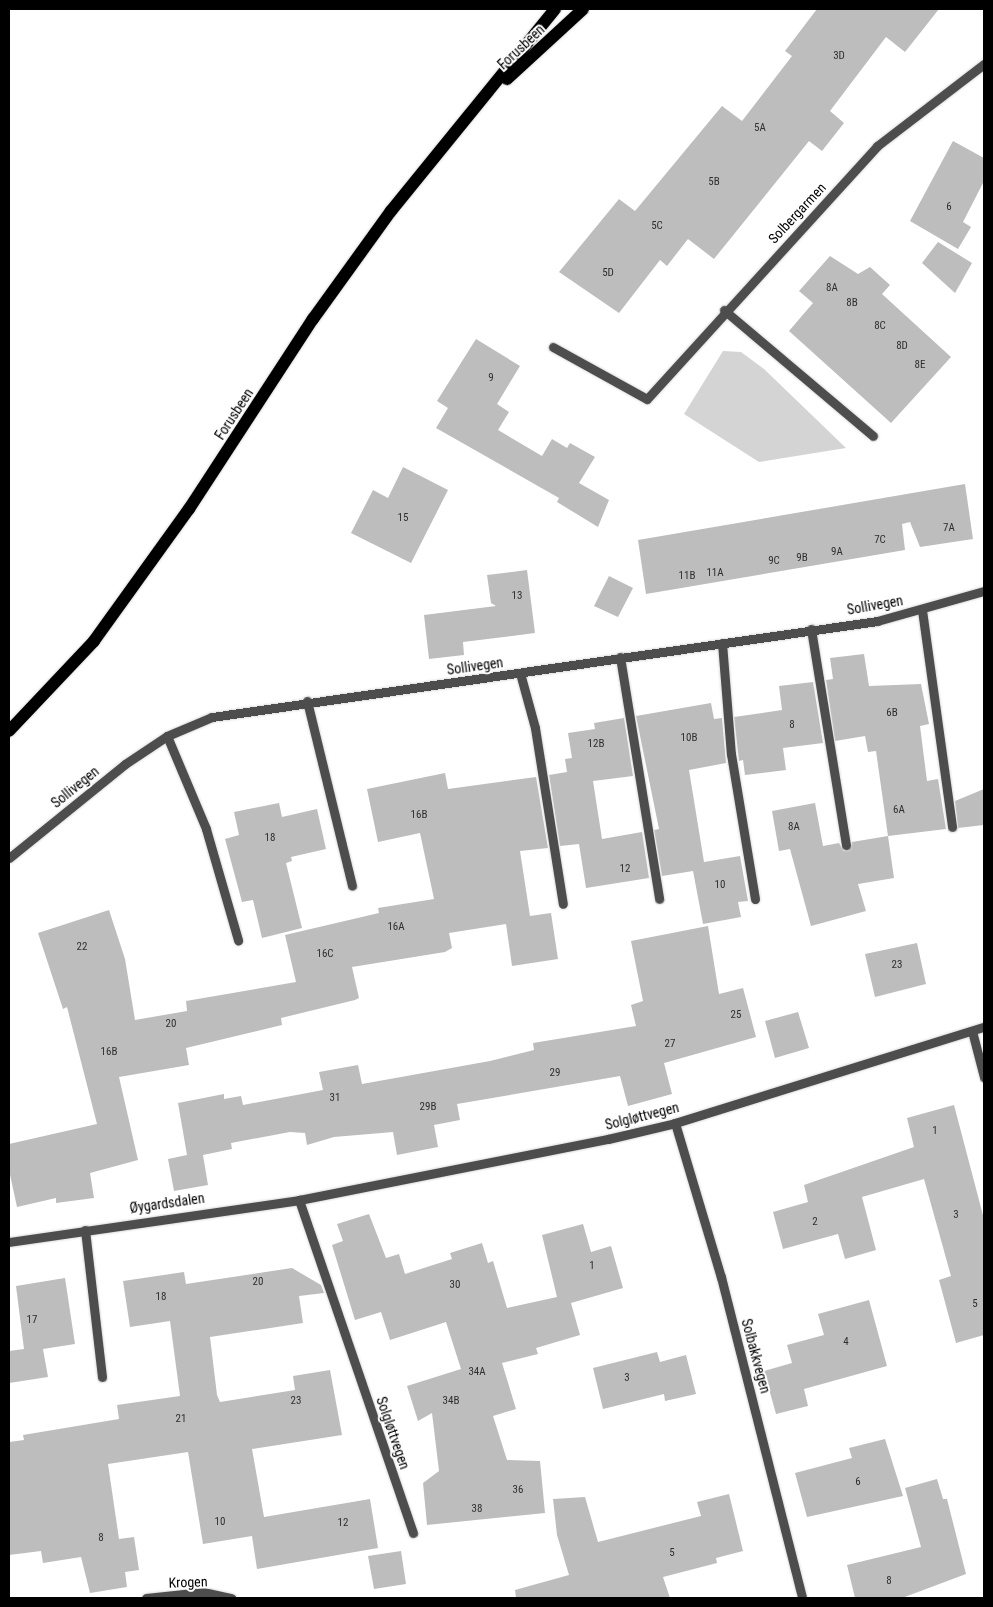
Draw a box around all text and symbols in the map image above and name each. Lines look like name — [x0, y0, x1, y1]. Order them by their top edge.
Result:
street label: Forusbeen — [494, 21, 548, 73]
house number: 3D — [833, 49, 845, 63]
house number: 5A — [754, 121, 766, 135]
house number: 5B — [708, 175, 720, 189]
street label: Solbergarmen — [765, 179, 829, 247]
house number: 6 — [946, 200, 952, 214]
house number: 5C — [651, 219, 663, 233]
house number: 5D — [602, 266, 614, 280]
house number: 8A — [826, 281, 838, 295]
house number: 8B — [846, 296, 858, 310]
house number: 8C — [874, 319, 886, 333]
house number: 8D — [896, 339, 908, 353]
house number: 8E — [915, 358, 925, 372]
house number: 9 — [488, 371, 494, 385]
street label: Forusbeen — [211, 385, 257, 443]
house number: 15 — [398, 511, 408, 525]
house number: 7A — [943, 521, 955, 535]
house number: 7C — [874, 533, 886, 547]
house number: 9A — [831, 545, 843, 559]
house number: 9B — [796, 551, 808, 565]
house number: 9C — [768, 554, 780, 568]
house number: 11A — [706, 566, 724, 580]
house number: 11B — [679, 569, 695, 583]
house number: 13 — [512, 589, 522, 603]
street label: Sollivegen — [846, 592, 904, 618]
street label: Sollivegen — [446, 654, 504, 678]
house number: 6B — [886, 706, 898, 720]
house number: 8 — [789, 718, 795, 732]
house number: 10B — [681, 731, 697, 745]
house number: 12B — [588, 737, 604, 751]
street label: Sollivegen — [48, 763, 102, 811]
house number: 6A — [893, 803, 905, 817]
house number: 16B — [411, 808, 427, 822]
house number: 8A — [788, 820, 800, 834]
house number: 18 — [265, 831, 275, 845]
house number: 12 — [620, 862, 630, 876]
house number: 10 — [715, 878, 725, 892]
house number: 16A — [387, 920, 405, 934]
house number: 22 — [77, 940, 87, 954]
house number: 16C — [316, 947, 334, 961]
house number: 23 — [892, 958, 902, 972]
house number: 25 — [731, 1008, 741, 1022]
house number: 20 — [166, 1017, 176, 1031]
house number: 27 — [665, 1037, 675, 1051]
house number: 16B — [101, 1045, 117, 1059]
house number: 29 — [550, 1066, 560, 1080]
house number: 31 — [330, 1091, 340, 1105]
street label: Solgløttvegen — [603, 1099, 681, 1133]
house number: 29B — [420, 1100, 436, 1114]
house number: 1 — [932, 1124, 938, 1138]
street label: Øygardsdalen — [128, 1189, 206, 1217]
house number: 3 — [953, 1208, 959, 1222]
house number: 2 — [812, 1215, 818, 1229]
house number: 1 — [589, 1259, 595, 1273]
house number: 20 — [253, 1275, 263, 1289]
house number: 30 — [450, 1278, 460, 1292]
house number: 18 — [156, 1290, 166, 1304]
house number: 5 — [972, 1297, 978, 1311]
house number: 17 — [27, 1313, 37, 1327]
street label: Solbakkvegen — [738, 1317, 774, 1395]
house number: 4 — [843, 1335, 849, 1349]
house number: 34A — [468, 1365, 486, 1379]
house number: 3 — [624, 1371, 630, 1385]
house number: 23 — [291, 1394, 301, 1408]
house number: 34B — [443, 1394, 459, 1408]
street label: Solgløttvegen — [373, 1395, 413, 1471]
house number: 21 — [176, 1412, 186, 1426]
house number: 6 — [855, 1475, 861, 1489]
house number: 36 — [513, 1483, 523, 1497]
house number: 38 — [472, 1502, 482, 1516]
house number: 10 — [215, 1515, 225, 1529]
house number: 12 — [338, 1516, 348, 1530]
house number: 8 — [98, 1531, 104, 1545]
house number: 5 — [669, 1546, 675, 1560]
street label: Krogen — [168, 1573, 208, 1591]
house number: 8 — [886, 1574, 892, 1588]

